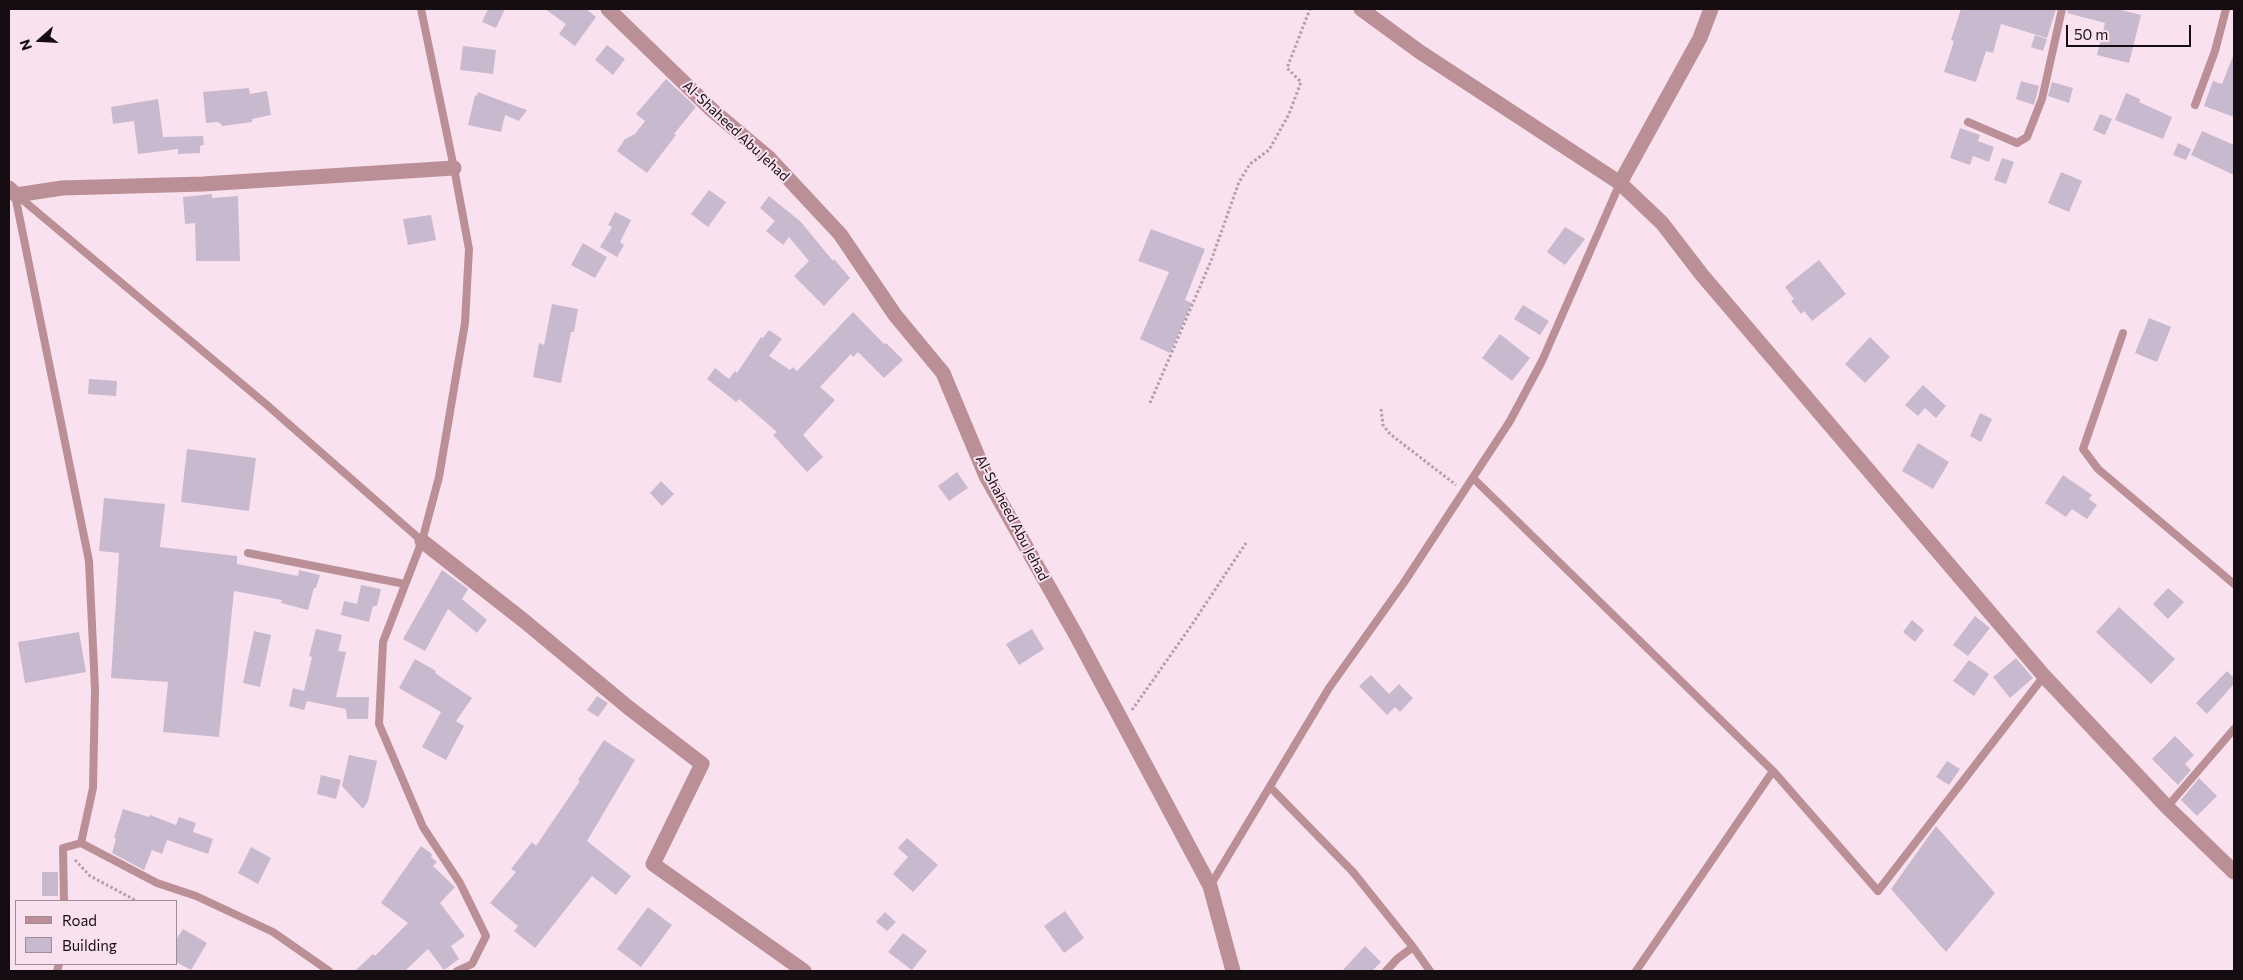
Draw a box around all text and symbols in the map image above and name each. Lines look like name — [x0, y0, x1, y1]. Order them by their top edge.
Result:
north arrow — [15, 15, 65, 65]
scale bar — [2068, 15, 2193, 47]
text: 50 m — [2074, 25, 2108, 43]
text: N — [16, 37, 35, 53]
street label: Al-Shaheed Abu Jehad — [679, 77, 793, 185]
street label: Al-Shaheed Abu Jehad — [972, 452, 1052, 584]
legend — [15, 900, 178, 965]
text: Road — [62, 911, 97, 929]
text: Building — [62, 936, 117, 954]

